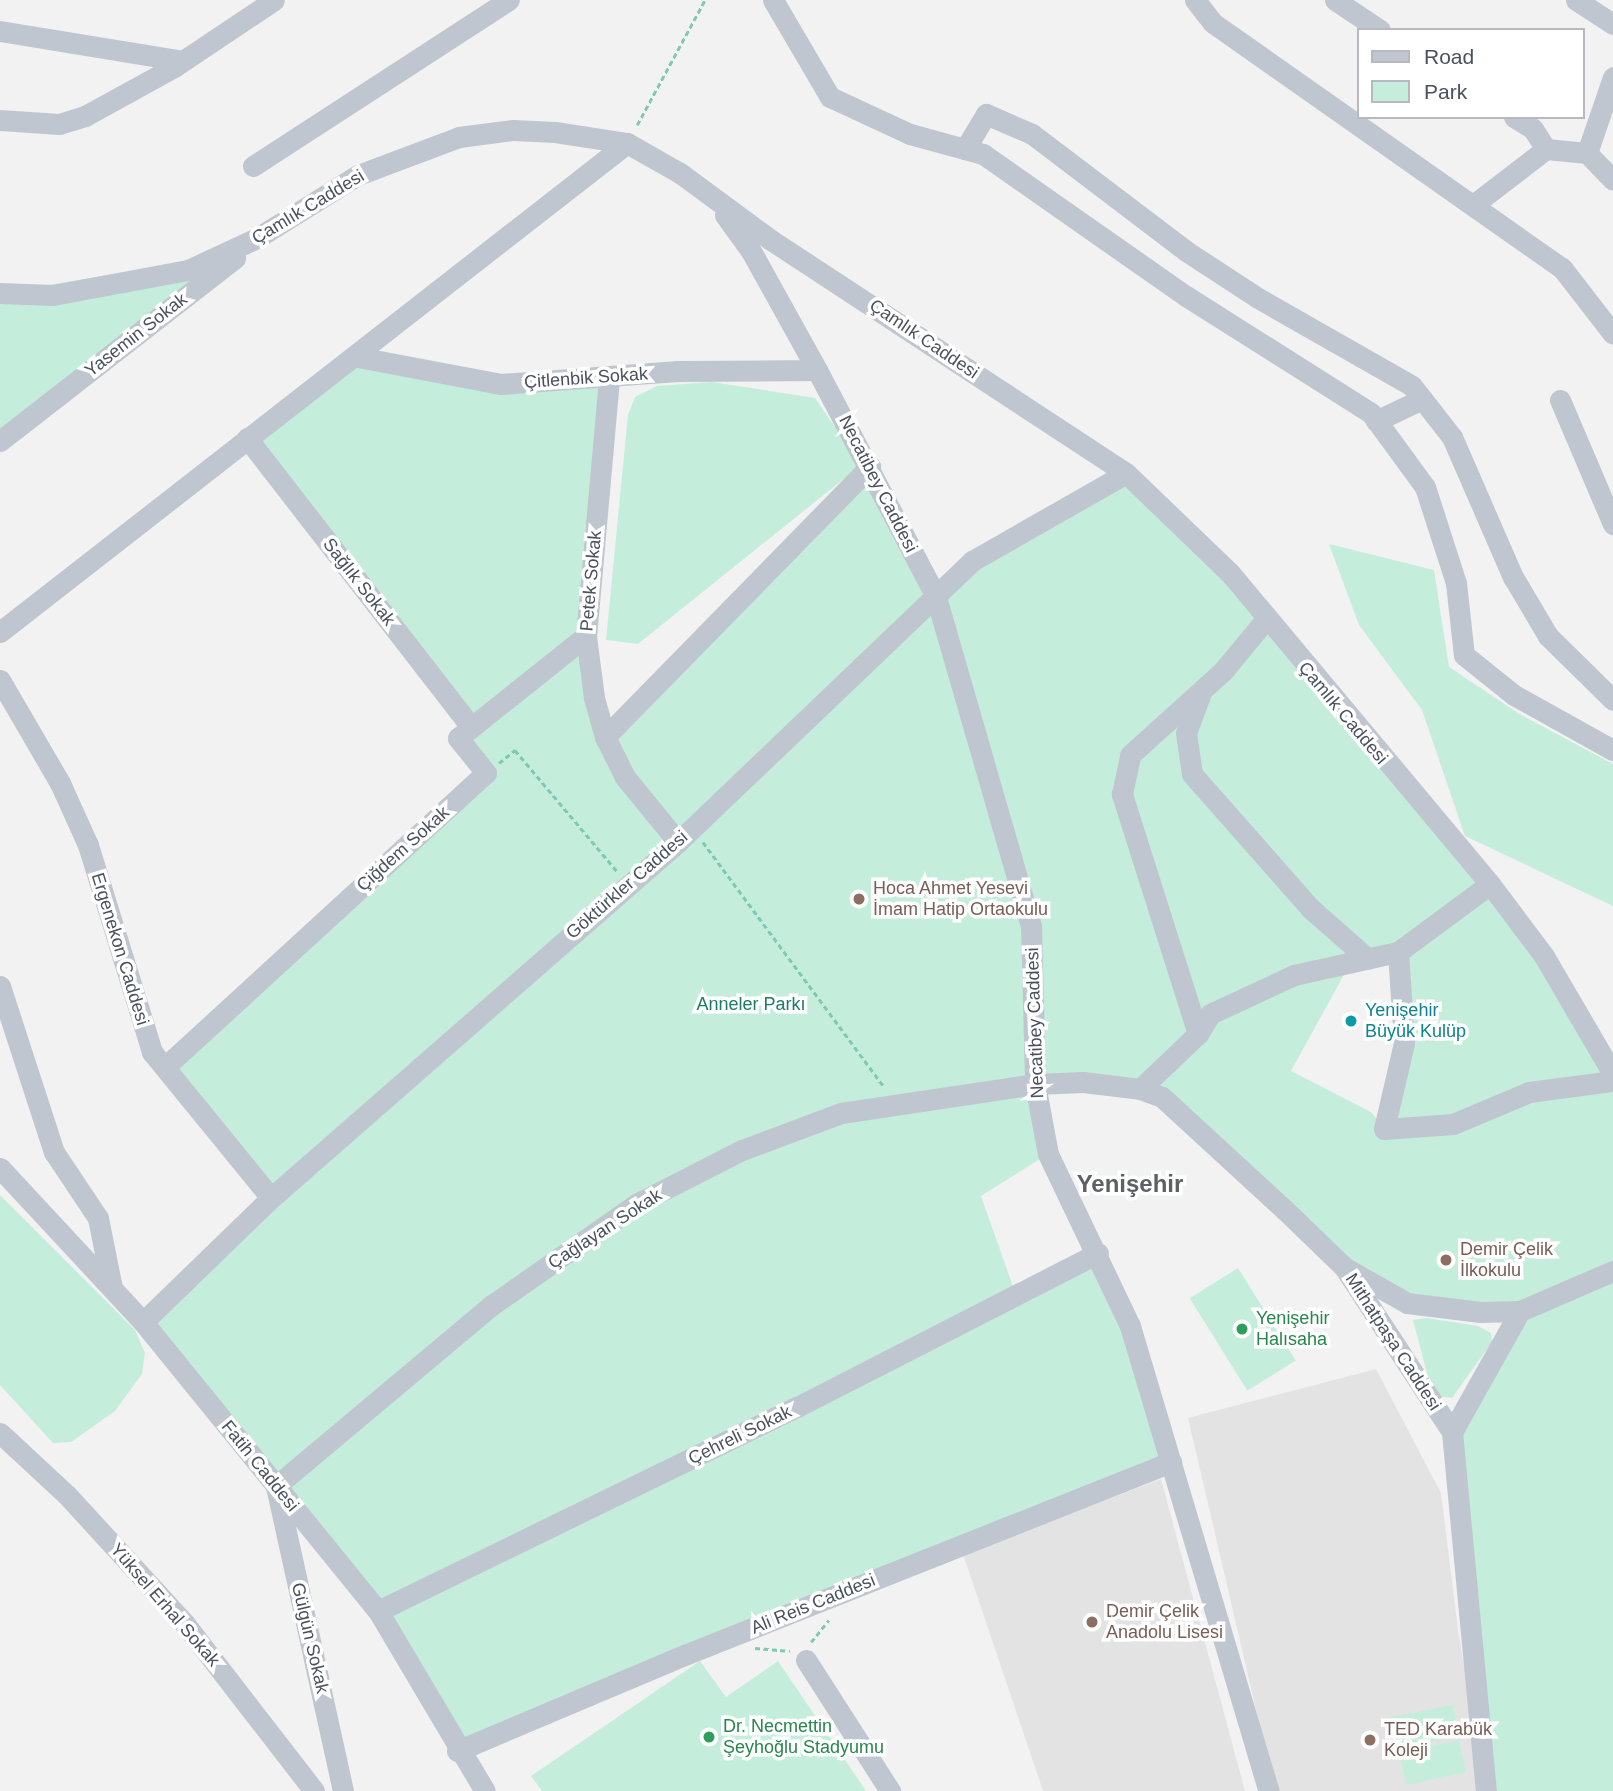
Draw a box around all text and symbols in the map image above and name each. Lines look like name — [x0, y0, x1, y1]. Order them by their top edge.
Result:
legend — [1358, 28, 1585, 119]
text: Road — [1424, 45, 1474, 68]
text: Park — [1424, 80, 1467, 103]
street label: Çamlık Caddesi — [248, 165, 368, 249]
street label: Yasemin Sokak — [81, 288, 191, 382]
street label: Çamlık Caddesi — [865, 295, 983, 383]
street label: Çitlenbik Sokak — [523, 363, 649, 393]
street label: Necatibey Caddesi — [834, 412, 922, 556]
street label: Petek Sokak — [576, 530, 606, 632]
street label: Sağlık Sokak — [318, 534, 400, 630]
street label: Çamlık Caddesi — [1294, 657, 1392, 769]
street label: Çiğdem Sokak — [352, 802, 454, 896]
street label: Göktürkler Caddesi — [562, 826, 692, 944]
street label: Ergenekon Caddesi — [87, 870, 153, 1028]
place label: Hoca Ahmet Yesevi İmam Hatip Ortaokulu — [873, 878, 1048, 920]
marker: Hoca Ahmet Yesevi İmam Hatip Ortaokulu — [851, 891, 867, 907]
street label: Necatibey Caddesi — [1022, 947, 1048, 1099]
park label: Anneler Parkı — [696, 993, 806, 1015]
place label: Yenişehir Büyük Kulüp — [1365, 1000, 1466, 1042]
marker: Yenişehir Büyük Kulüp — [1343, 1013, 1359, 1029]
district label: Yenişehir — [1077, 1170, 1183, 1198]
street label: Çağlayan Sokak — [544, 1184, 666, 1274]
place label: Demir Çelik İlkokulu — [1460, 1239, 1553, 1282]
marker: Demir Çelik İlkokulu — [1438, 1252, 1454, 1268]
street label: Mithatpaşa Caddesi — [1341, 1269, 1445, 1415]
place label: Yenişehir Halısaha — [1256, 1308, 1329, 1350]
marker: Yenişehir Halısaha — [1234, 1321, 1250, 1337]
street label: Çehreli Sokak — [685, 1401, 795, 1469]
street label: Fatih Caddesi — [217, 1416, 303, 1516]
street label: Yüksel Erhal Sokak — [106, 1539, 224, 1671]
street label: Ali Reis Caddesi — [748, 1569, 878, 1639]
street label: Gülgün Sokak — [287, 1580, 333, 1696]
place label: Demir Çelik Anadolu Lisesi — [1106, 1601, 1223, 1644]
marker: Demir Çelik Anadolu Lisesi — [1084, 1614, 1100, 1630]
place label: Dr. Necmettin Şeyhoğlu Stadyumu — [723, 1716, 884, 1758]
place label: TED Karabük Koleji — [1384, 1719, 1492, 1762]
marker: Dr. Necmettin Şeyhoğlu Stadyumu — [701, 1729, 717, 1745]
marker: TED Karabük Koleji — [1362, 1732, 1378, 1748]

